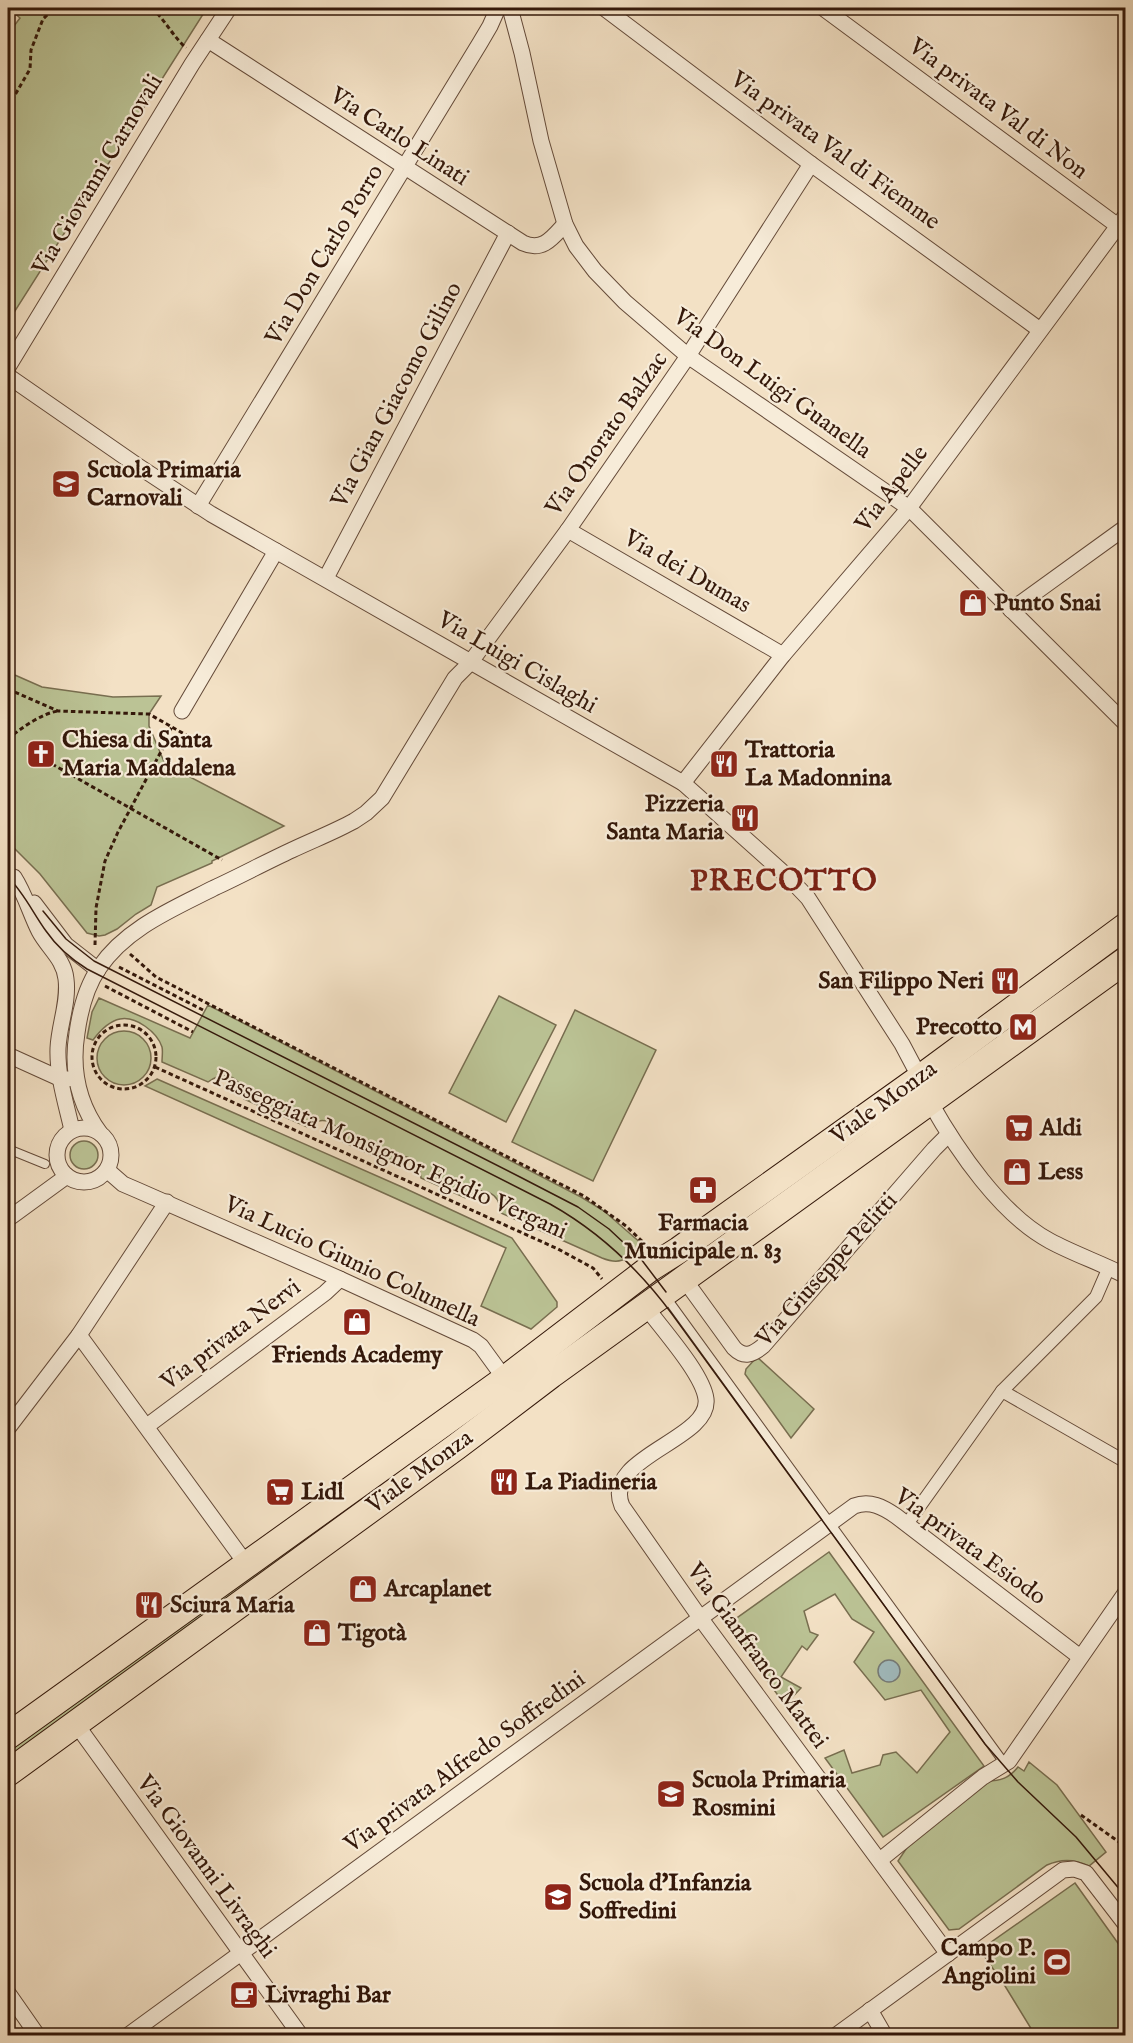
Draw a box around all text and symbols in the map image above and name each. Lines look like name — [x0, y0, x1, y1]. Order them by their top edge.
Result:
street label: Via privata Val di Non — [901, 31, 1094, 187]
street label: Via privata Val di Fiemme — [723, 64, 946, 238]
street label: Via Giovanni Carnovali — [25, 69, 170, 282]
street label: Via Carlo Linati — [323, 80, 475, 194]
street label: Via Don Carlo Porro — [258, 159, 391, 352]
street label: Via Gian Giacomo Gilino — [324, 277, 470, 514]
street label: Via Don Luigi Guanella — [666, 301, 878, 467]
street label: Via Onorato Balzac — [538, 346, 675, 523]
street label: Via Apelle — [848, 439, 936, 540]
place label: Scuola Primaria Carnovali — [87, 455, 241, 514]
school or university icon: Scuola Primaria Carnovali — [50, 468, 82, 500]
street label: Via dei Dumas — [617, 523, 756, 621]
shop icon: Punto Snai — [957, 587, 989, 619]
place label: Punto Snai — [994, 588, 1102, 619]
street label: Via Luigi Cislaghi — [431, 604, 602, 721]
place label: Chiesa di Santa Maria Maddalena — [62, 725, 236, 784]
place label: Trattoria La Madonnina — [744, 735, 892, 794]
church icon: Chiesa di Santa Maria Maddalena — [25, 738, 57, 770]
restaurant icon: Trattoria La Madonnina — [708, 748, 740, 780]
place label: Pizzeria Santa Maria — [606, 789, 725, 848]
restaurant icon: Pizzeria Santa Maria — [729, 802, 761, 834]
district label: PRECOTTO — [690, 863, 878, 901]
restaurant icon: San Filippo Neri — [989, 965, 1021, 997]
place label: San Filippo Neri — [818, 966, 985, 997]
metro station icon: Precotto — [1007, 1011, 1039, 1043]
place label: Precotto — [916, 1012, 1002, 1043]
street label: Viale Monza — [824, 1053, 944, 1153]
street label: Passeggiata Monsignor Egidio Vergani — [208, 1063, 572, 1247]
supermarket icon: Aldi — [1003, 1112, 1035, 1144]
place label: Aldi — [1039, 1113, 1082, 1144]
shop icon: Less — [1001, 1156, 1033, 1188]
place label: Less — [1038, 1157, 1084, 1188]
pharmacy icon: Farmacia Municipale n. 83 — [687, 1174, 719, 1206]
street label: Via Giuseppe Pelitti — [749, 1186, 905, 1355]
street label: Via Lucio Giunio Columella — [218, 1189, 486, 1335]
place label: Farmacia Municipale n. 83 — [624, 1208, 782, 1267]
street label: Via privata Nervi — [154, 1272, 307, 1398]
shop icon: Friends Academy — [341, 1306, 373, 1338]
place label: Friends Academy — [271, 1340, 444, 1371]
street label: Viale Monza — [360, 1422, 480, 1522]
restaurant icon: La Piadineria — [488, 1466, 520, 1498]
place label: La Piadineria — [525, 1467, 658, 1498]
supermarket icon: Lidl — [264, 1476, 296, 1508]
place label: Lidl — [301, 1477, 344, 1508]
street label: Via privata Esiodo — [887, 1481, 1052, 1613]
street label: Via Gianfranco Mattei — [679, 1556, 835, 1755]
shop icon: Arcaplanet — [347, 1573, 379, 1605]
place label: Arcaplanet — [383, 1574, 492, 1605]
restaurant icon: Sciura Maria — [133, 1589, 165, 1621]
place label: Sciura Maria — [170, 1590, 295, 1621]
shop icon: Tigotà — [301, 1617, 333, 1649]
place label: Tigotà — [337, 1618, 407, 1649]
street label: Via privata Alfredo Soffredini — [338, 1664, 592, 1861]
place label: Scuola Primaria Rosmini — [692, 1765, 846, 1824]
street label: Via Giovanni Livraghi — [128, 1768, 283, 1965]
school or university icon: Scuola Primaria Rosmini — [655, 1778, 687, 1810]
place label: Scuola d'Infanzia Soffredini — [579, 1868, 752, 1927]
school or university icon: Scuola d'Infanzia Soffredini — [542, 1881, 574, 1913]
place label: Campo P. Angiolini — [941, 1933, 1037, 1992]
sports icon: Campo P. Angiolini — [1041, 1946, 1073, 1978]
cafe icon: Livraghi Bar — [228, 1979, 260, 2011]
place label: Livraghi Bar — [265, 1980, 391, 2011]

